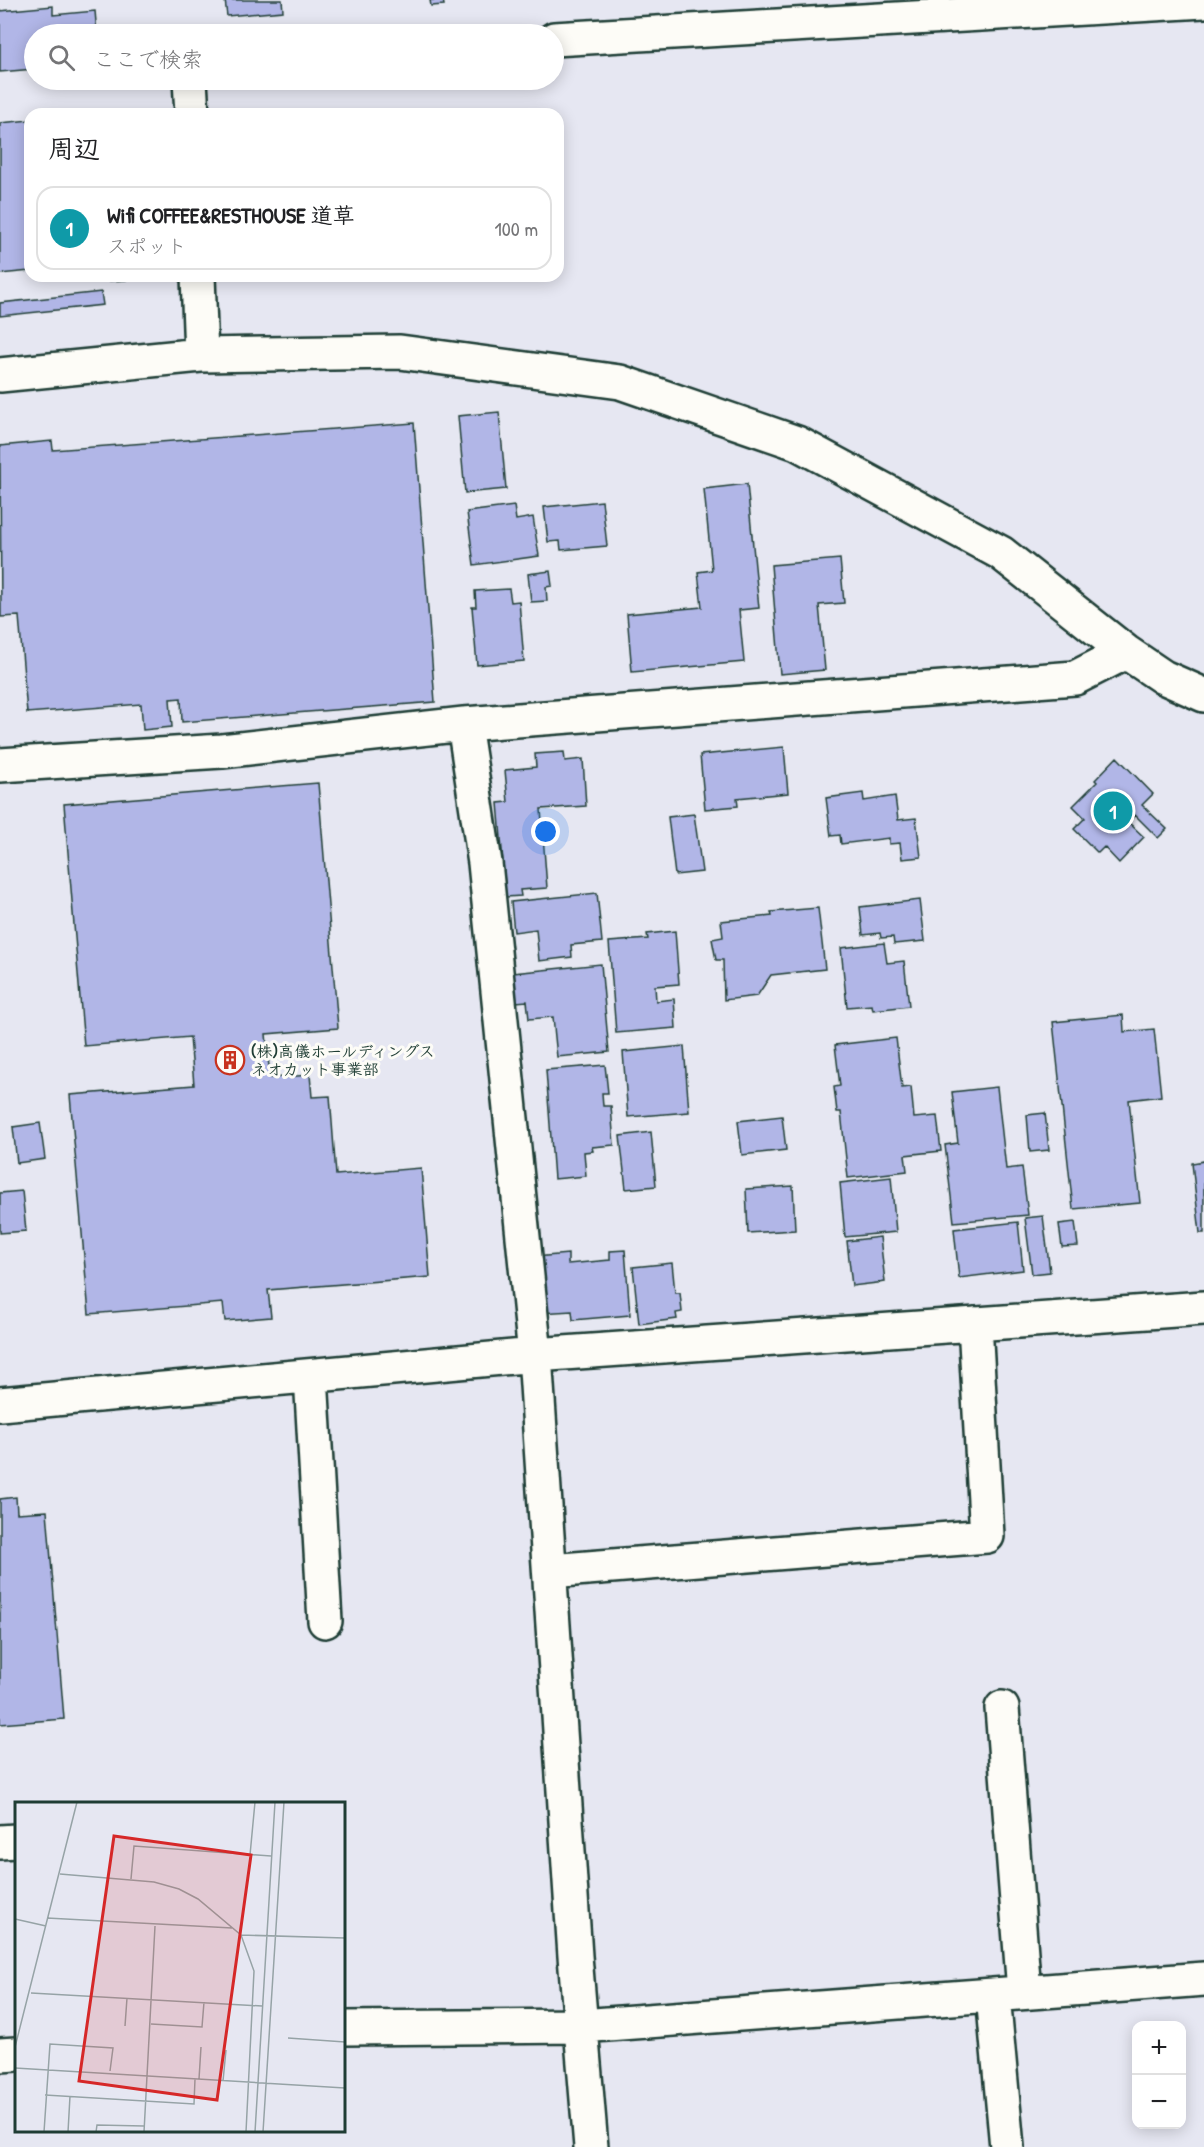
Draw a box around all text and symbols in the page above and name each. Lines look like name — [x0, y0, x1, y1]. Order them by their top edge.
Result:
search box — [24, 24, 564, 90]
icon: search — [45, 41, 78, 74]
text: ここで検索 — [93, 44, 203, 74]
text: 周辺 — [48, 131, 100, 166]
text: Wifi COFFEE&RESTHOUSE 道草 — [107, 200, 355, 230]
text: 1 — [66, 215, 73, 242]
text: 100 m — [495, 215, 538, 242]
text: スポット — [107, 232, 187, 259]
pin: 1 — [1094, 788, 1132, 834]
your location — [531, 817, 560, 846]
place label: (株)高儀ホールディングス ネオカット事業部 — [251, 1040, 435, 1080]
building icon: (株)高儀ホールディングス ネオカット事業部 — [214, 1044, 246, 1076]
inset map — [15, 1802, 345, 2132]
map controls — [1132, 2021, 1186, 2129]
button: + — [1132, 2021, 1186, 2075]
button: − — [1132, 2075, 1186, 2129]

